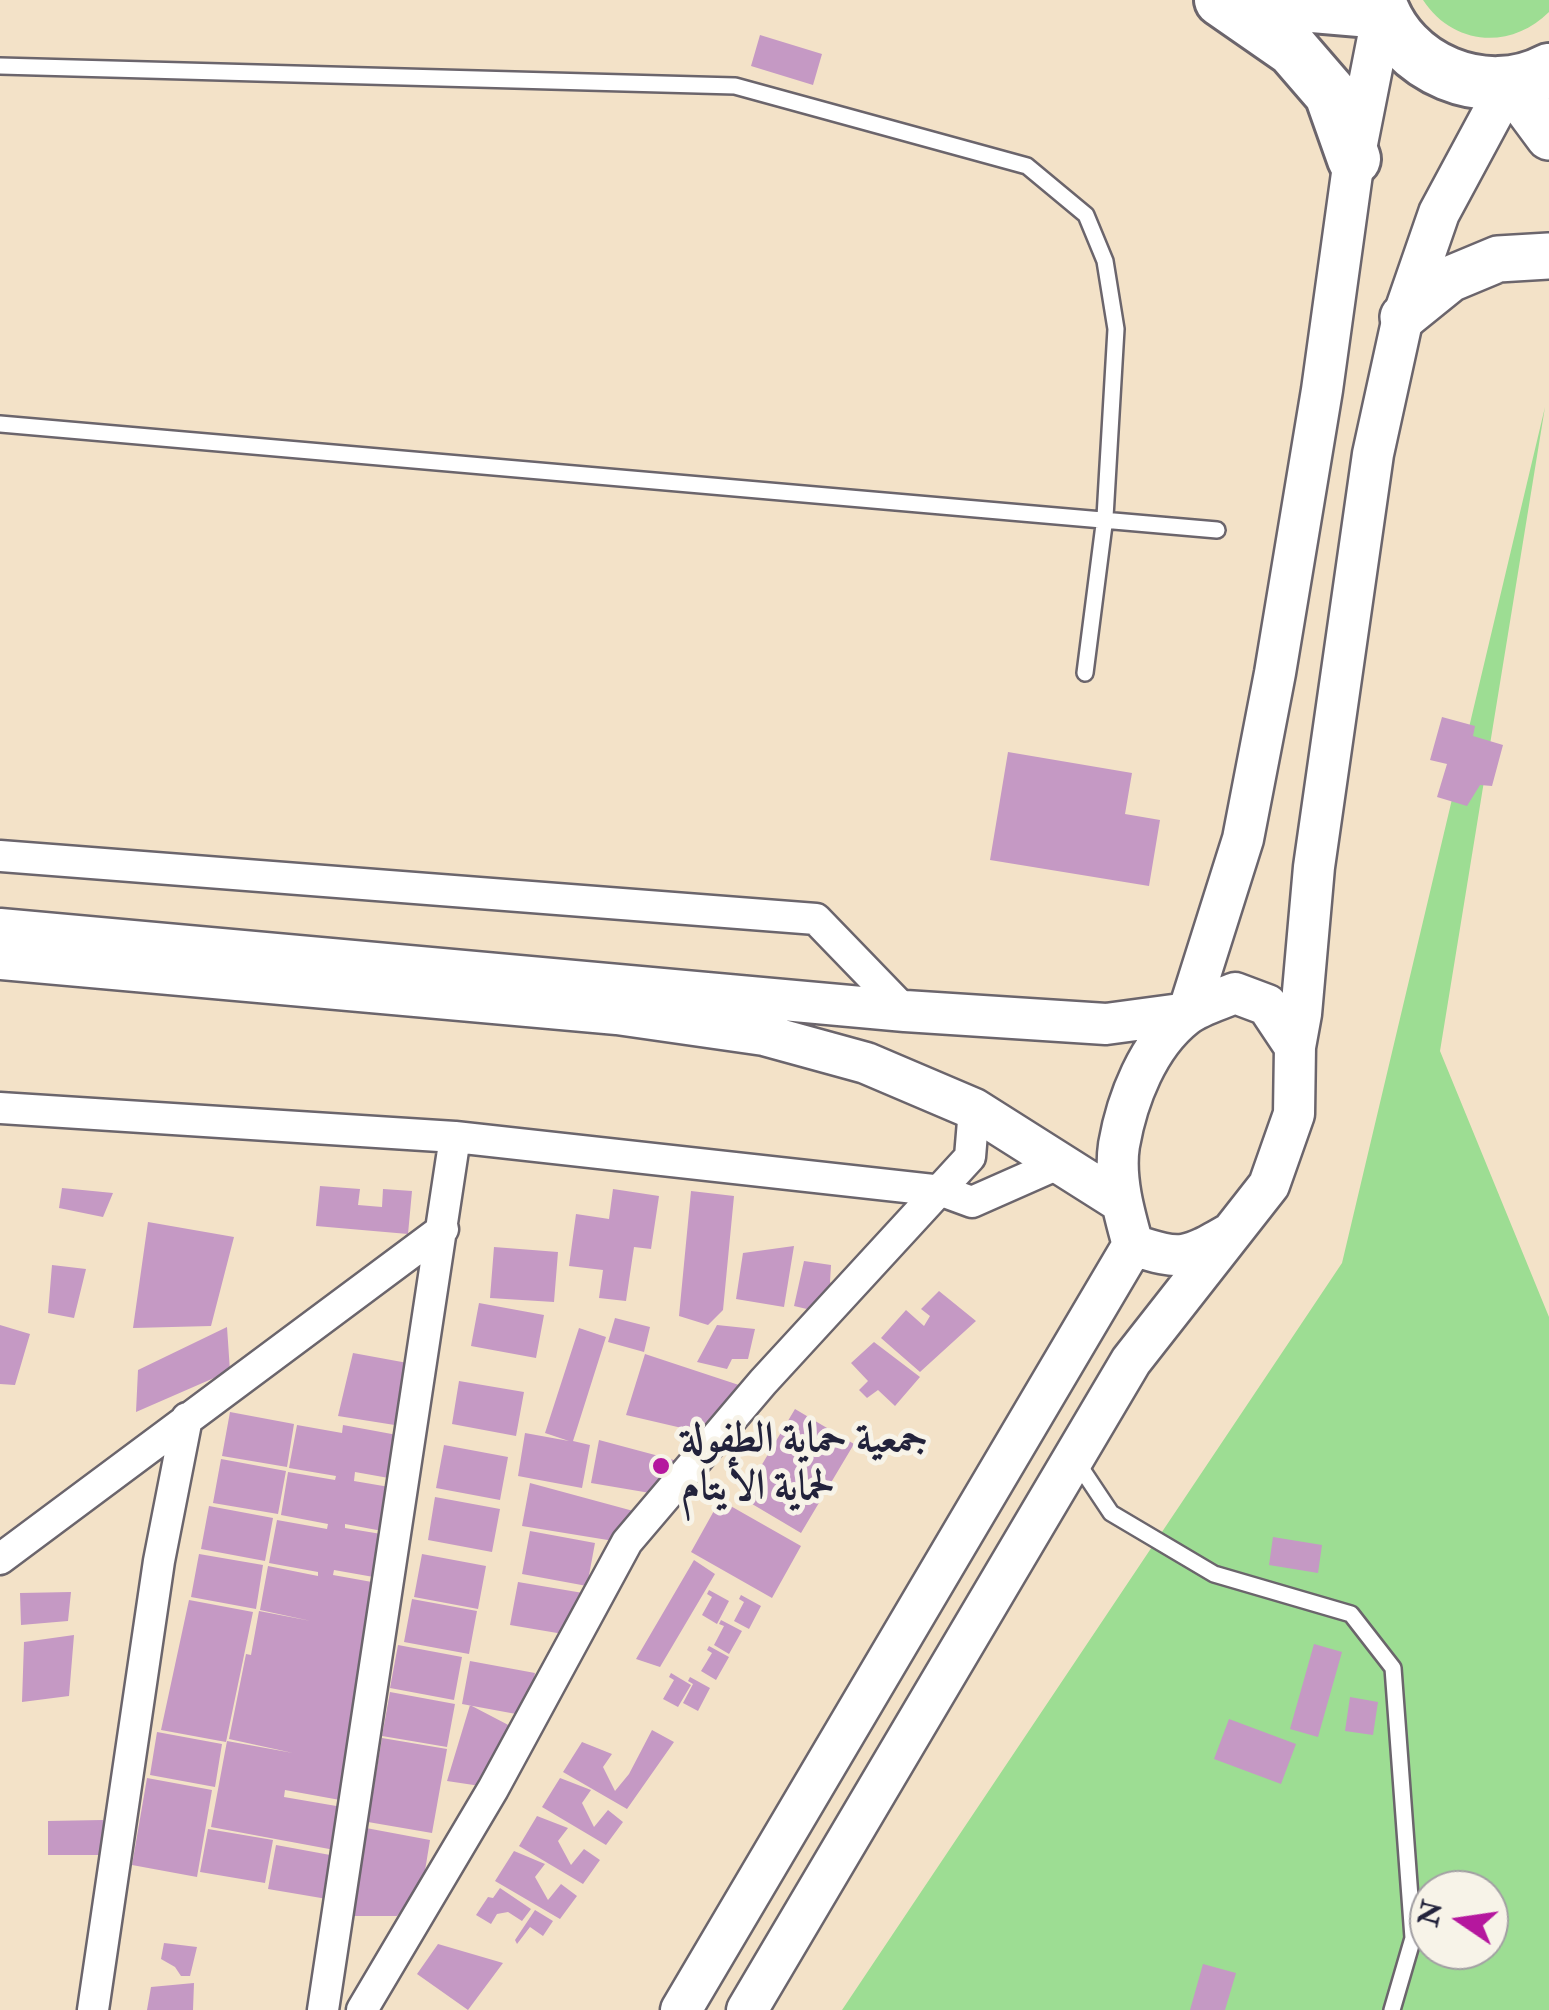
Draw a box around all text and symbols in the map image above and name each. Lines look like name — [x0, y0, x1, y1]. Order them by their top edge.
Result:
place label: جمعية حماية الطفولة لحماية الأيتام — [681, 1417, 928, 1515]
marker: جمعية حماية الطفولة لحماية الأيتام — [650, 1455, 672, 1477]
north arrow — [1409, 1870, 1509, 1970]
text: N — [1411, 1897, 1451, 1930]

